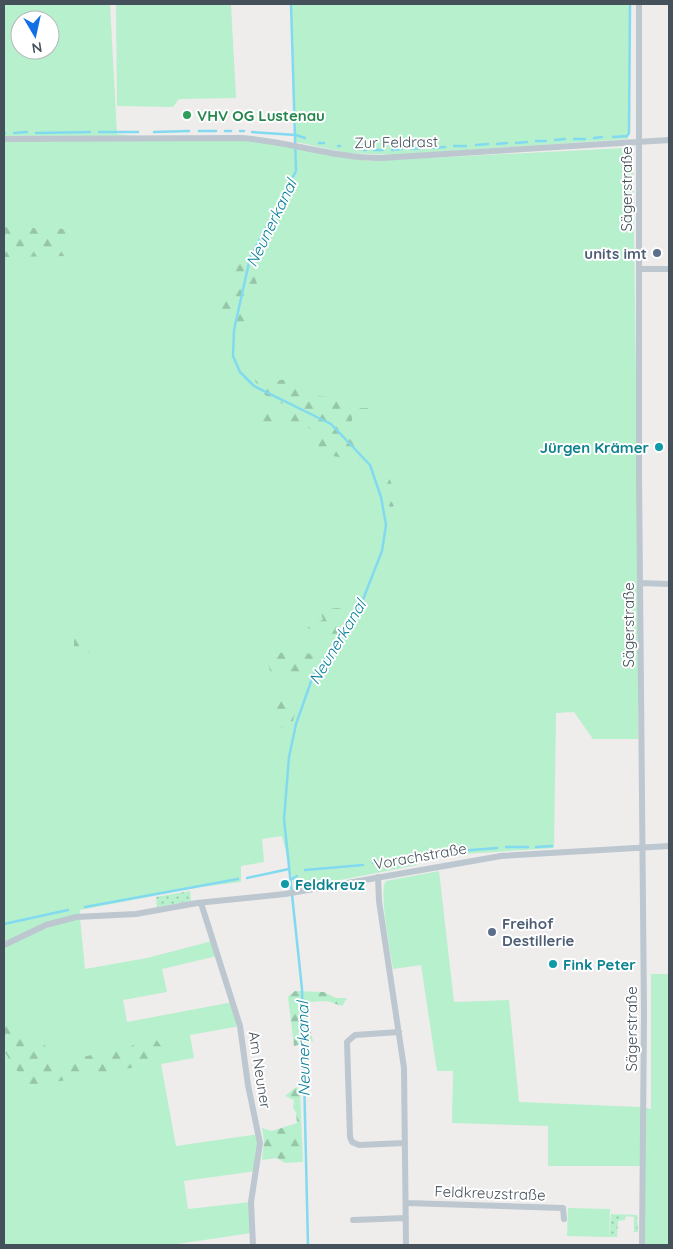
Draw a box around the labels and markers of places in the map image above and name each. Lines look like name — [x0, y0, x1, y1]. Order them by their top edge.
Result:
place label: VHV OG Lustenau — [197, 106, 325, 125]
marker: VHV OG Lustenau — [181, 109, 193, 121]
place label: units imt — [584, 244, 647, 263]
marker: units imt — [651, 247, 663, 259]
place label: Jürgen Krämer — [540, 438, 649, 457]
marker: Jürgen Krämer — [653, 441, 665, 453]
place label: Feldkreuz — [295, 875, 365, 894]
marker: Feldkreuz — [279, 878, 291, 890]
place label: Freihof Destillerie — [502, 914, 574, 950]
marker: Freihof Destillerie — [486, 926, 498, 938]
place label: Fink Peter — [563, 955, 636, 974]
marker: Fink Peter — [547, 958, 559, 970]

